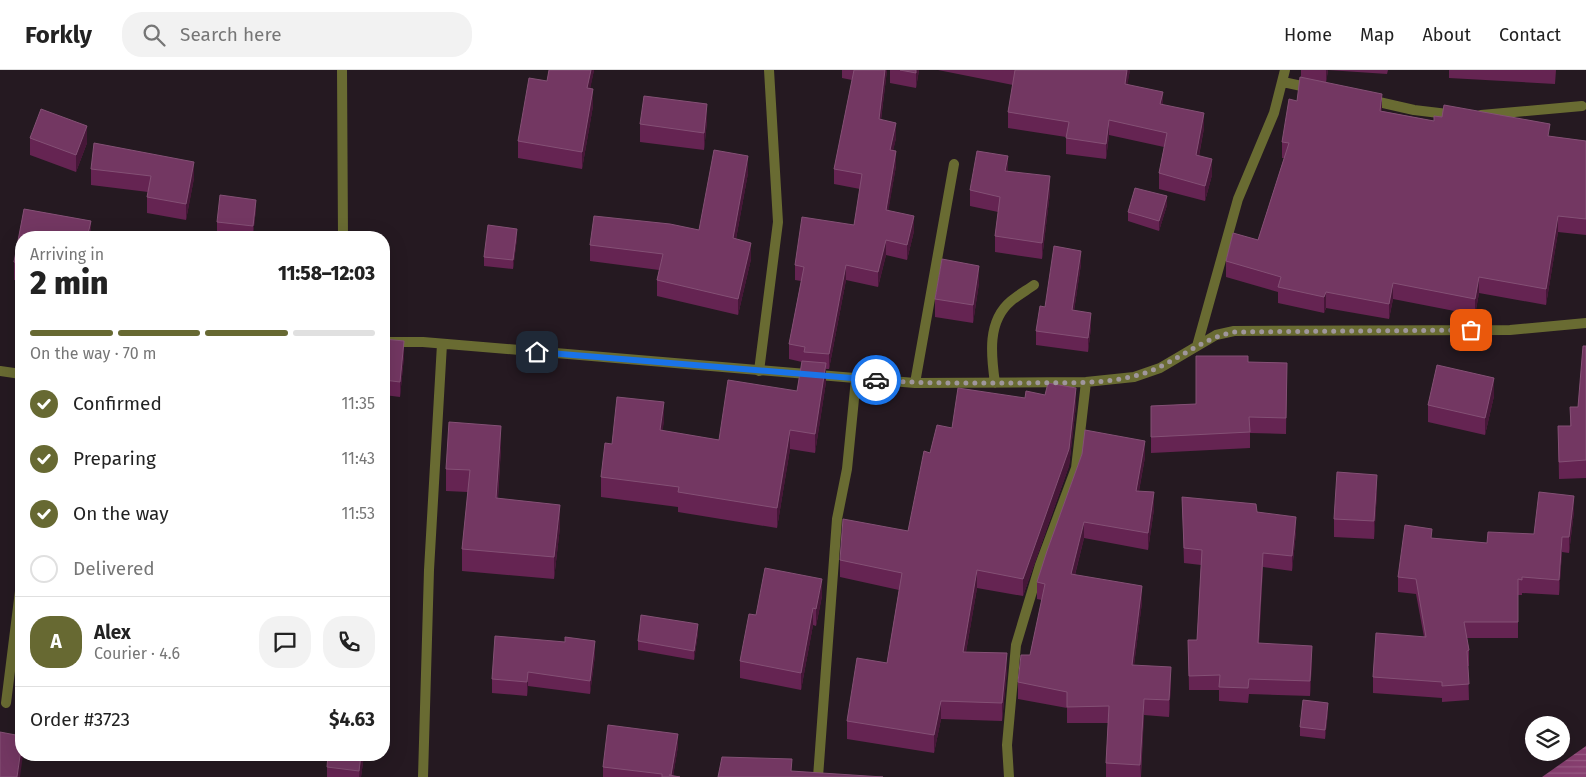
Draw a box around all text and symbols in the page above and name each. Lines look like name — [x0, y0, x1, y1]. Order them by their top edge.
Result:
search box — [122, 12, 472, 57]
text: Forkly — [25, 21, 92, 49]
icon: search — [140, 21, 168, 49]
text: Search here — [180, 23, 282, 46]
text: Home — [1284, 24, 1332, 46]
text: Map — [1360, 24, 1394, 46]
text: About — [1422, 24, 1471, 46]
text: Contact — [1499, 24, 1561, 46]
text: Arriving in — [30, 245, 104, 264]
text: 11:58–12:03 — [278, 262, 375, 285]
text: 2 min — [30, 264, 108, 302]
pin — [1450, 309, 1492, 351]
icon: bag — [1457, 316, 1485, 344]
pin — [516, 331, 558, 373]
icon: home — [523, 338, 551, 366]
text: On the way · 70 m — [30, 344, 157, 363]
courier — [851, 355, 901, 405]
icon: car — [862, 366, 890, 394]
icon: check — [30, 390, 58, 418]
text: Confirmed — [73, 392, 162, 415]
text: 11:35 — [341, 394, 375, 413]
icon: check — [30, 445, 58, 473]
text: Preparing — [73, 447, 156, 470]
text: 11:43 — [341, 449, 375, 468]
icon: check — [30, 500, 58, 528]
text: On the way — [73, 502, 169, 525]
text: 11:53 — [342, 504, 375, 523]
text: Delivered — [73, 557, 155, 580]
button: chat — [259, 616, 311, 668]
button: phone — [323, 616, 375, 668]
text: Alex — [94, 621, 131, 644]
text: A — [50, 630, 62, 653]
text: Courier · 4.6 — [94, 644, 180, 663]
text: Order #3723 — [30, 708, 130, 731]
text: $4.63 — [329, 708, 375, 731]
map controls — [1525, 716, 1570, 761]
button: layers — [1525, 716, 1570, 761]

